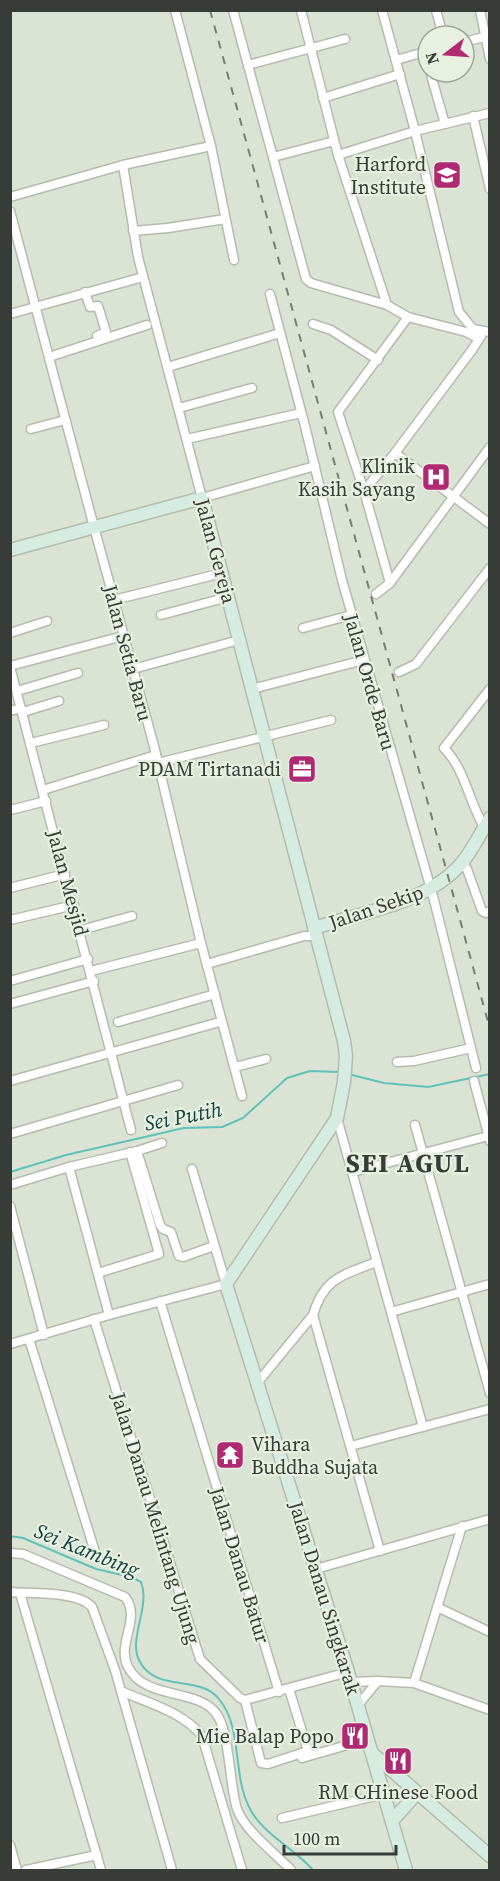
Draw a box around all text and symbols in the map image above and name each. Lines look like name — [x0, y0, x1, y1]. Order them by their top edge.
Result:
north arrow — [416, 24, 476, 84]
text: N — [419, 49, 444, 67]
place label: Harford Institute — [350, 150, 427, 201]
school or university icon: Harford Institute — [431, 159, 463, 191]
place label: Klinik Kasih Sayang — [298, 452, 415, 503]
hospital icon: Klinik Kasih Sayang — [420, 461, 452, 493]
street label: Jalan Gereja — [188, 494, 244, 607]
street label: Jalan Setia Baru — [96, 581, 160, 724]
street label: Jalan Orde Baru — [337, 609, 403, 754]
office icon: PDAM Tirtanadi — [286, 753, 318, 785]
place label: PDAM Tirtanadi — [138, 755, 281, 783]
street label: Jalan Mesjid — [40, 826, 96, 940]
street label: Jalan Sekip — [324, 878, 427, 937]
water label: Sei Putih — [142, 1094, 225, 1138]
district label: SEI AGUL — [346, 1145, 470, 1181]
street label: Jalan Danau Melintang Ujung — [104, 1388, 208, 1647]
place label: Vihara Buddha Sujata — [251, 1430, 379, 1481]
temple icon: Vihara Buddha Sujata — [214, 1439, 246, 1471]
street label: Jalan Danau Batur — [203, 1482, 277, 1647]
street label: Jalan Danau Singkarak — [282, 1497, 368, 1699]
water label: Sei Kambing — [30, 1516, 144, 1584]
restaurant icon: Mie Balap Popo — [339, 1720, 371, 1752]
place label: Mie Balap Popo — [196, 1722, 334, 1750]
restaurant icon: RM CHinese Food — [382, 1745, 414, 1777]
place label: RM CHinese Food — [318, 1778, 479, 1806]
scale bar — [284, 1818, 396, 1856]
text: 100 m — [293, 1826, 340, 1851]

